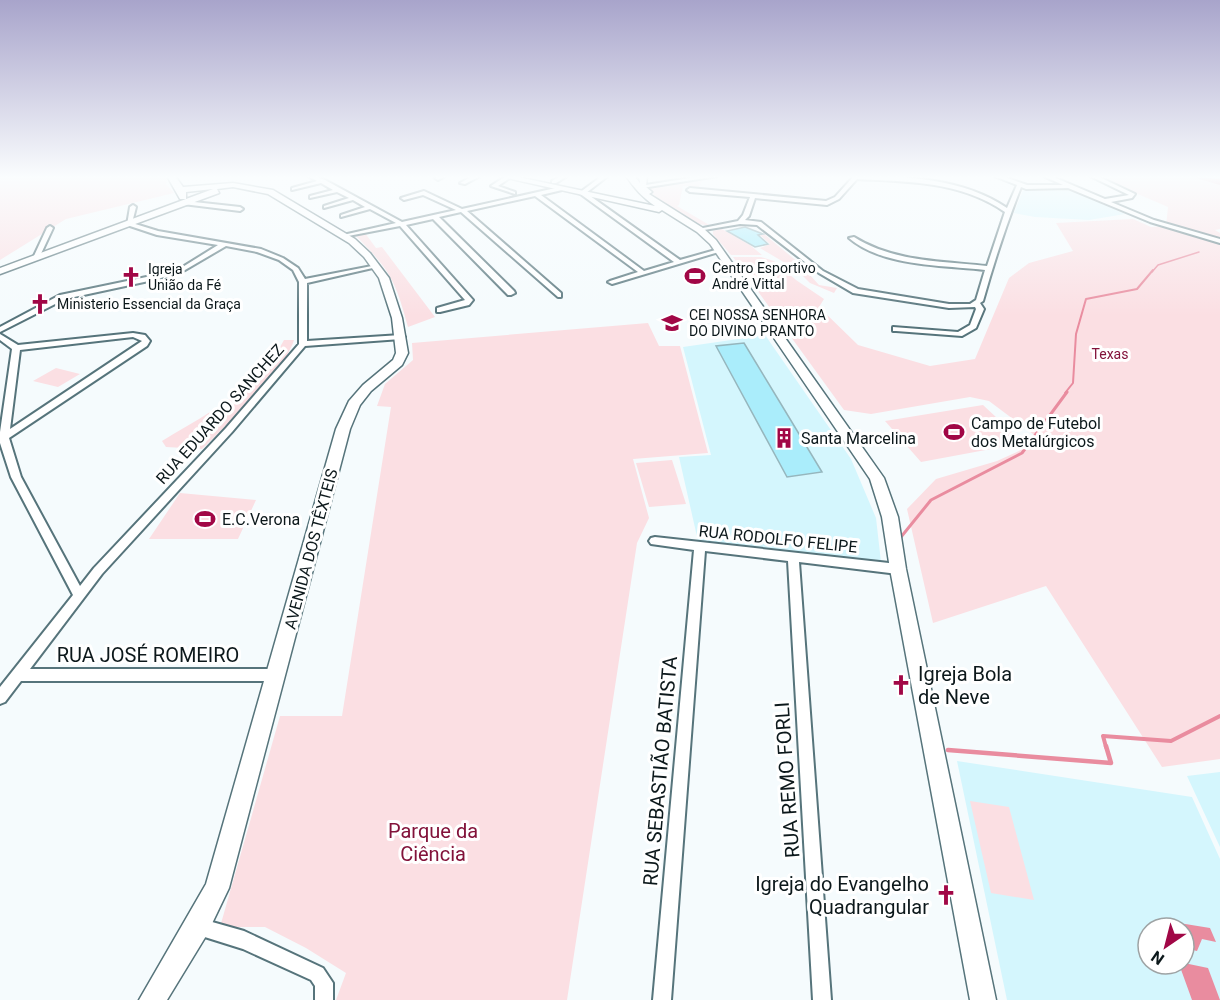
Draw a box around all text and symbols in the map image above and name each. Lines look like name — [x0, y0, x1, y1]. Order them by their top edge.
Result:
place label: Centro Esportivo André Vittal — [712, 260, 816, 292]
place label: Igreja União da Fé — [148, 261, 221, 293]
sports icon: Centro Esportivo André Vittal — [683, 264, 707, 288]
church icon: Igreja União da Fé — [119, 265, 143, 289]
church icon: Ministerio Essencial da Graça — [28, 292, 52, 316]
place label: Ministerio Essencial da Graça — [57, 296, 241, 312]
place label: CEI NOSSA SENHORA DO DIVINO PRANTO — [689, 307, 826, 339]
school or university icon: CEI NOSSA SENHORA DO DIVINO PRANTO — [660, 311, 684, 335]
street label: RUA EDUARDO SANCHEZ — [152, 340, 288, 488]
park label: Texas — [1092, 346, 1128, 362]
place label: Campo de Futebol dos Metalúrgicos — [971, 414, 1101, 451]
sports icon: Campo de Futebol dos Metalúrgicos — [942, 420, 966, 444]
building icon: Santa Marcelina — [772, 426, 796, 450]
place label: Santa Marcelina — [801, 429, 916, 448]
street label: AVENIDA DOS TÊXTEIS — [280, 467, 342, 631]
sports icon: E.C.Verona — [193, 507, 217, 531]
place label: E.C.Verona — [222, 510, 300, 529]
street label: RUA RODOLFO FELIPE — [698, 521, 858, 557]
street label: RUA JOSÉ ROMEIRO — [57, 643, 239, 667]
street label: RUA SEBASTIÃO BATISTA — [638, 655, 682, 887]
place label: Igreja Bola de Neve — [918, 662, 1012, 709]
church icon: Igreja Bola de Neve — [889, 673, 913, 697]
street label: RUA REMO FORLI — [770, 701, 804, 859]
park label: Parque da Ciência — [388, 819, 478, 866]
place label: Igreja do Evangelho Quadrangular — [755, 872, 929, 919]
church icon: Igreja do Evangelho Quadrangular — [934, 883, 958, 907]
north arrow — [1136, 916, 1196, 976]
text: N — [1148, 947, 1168, 969]

